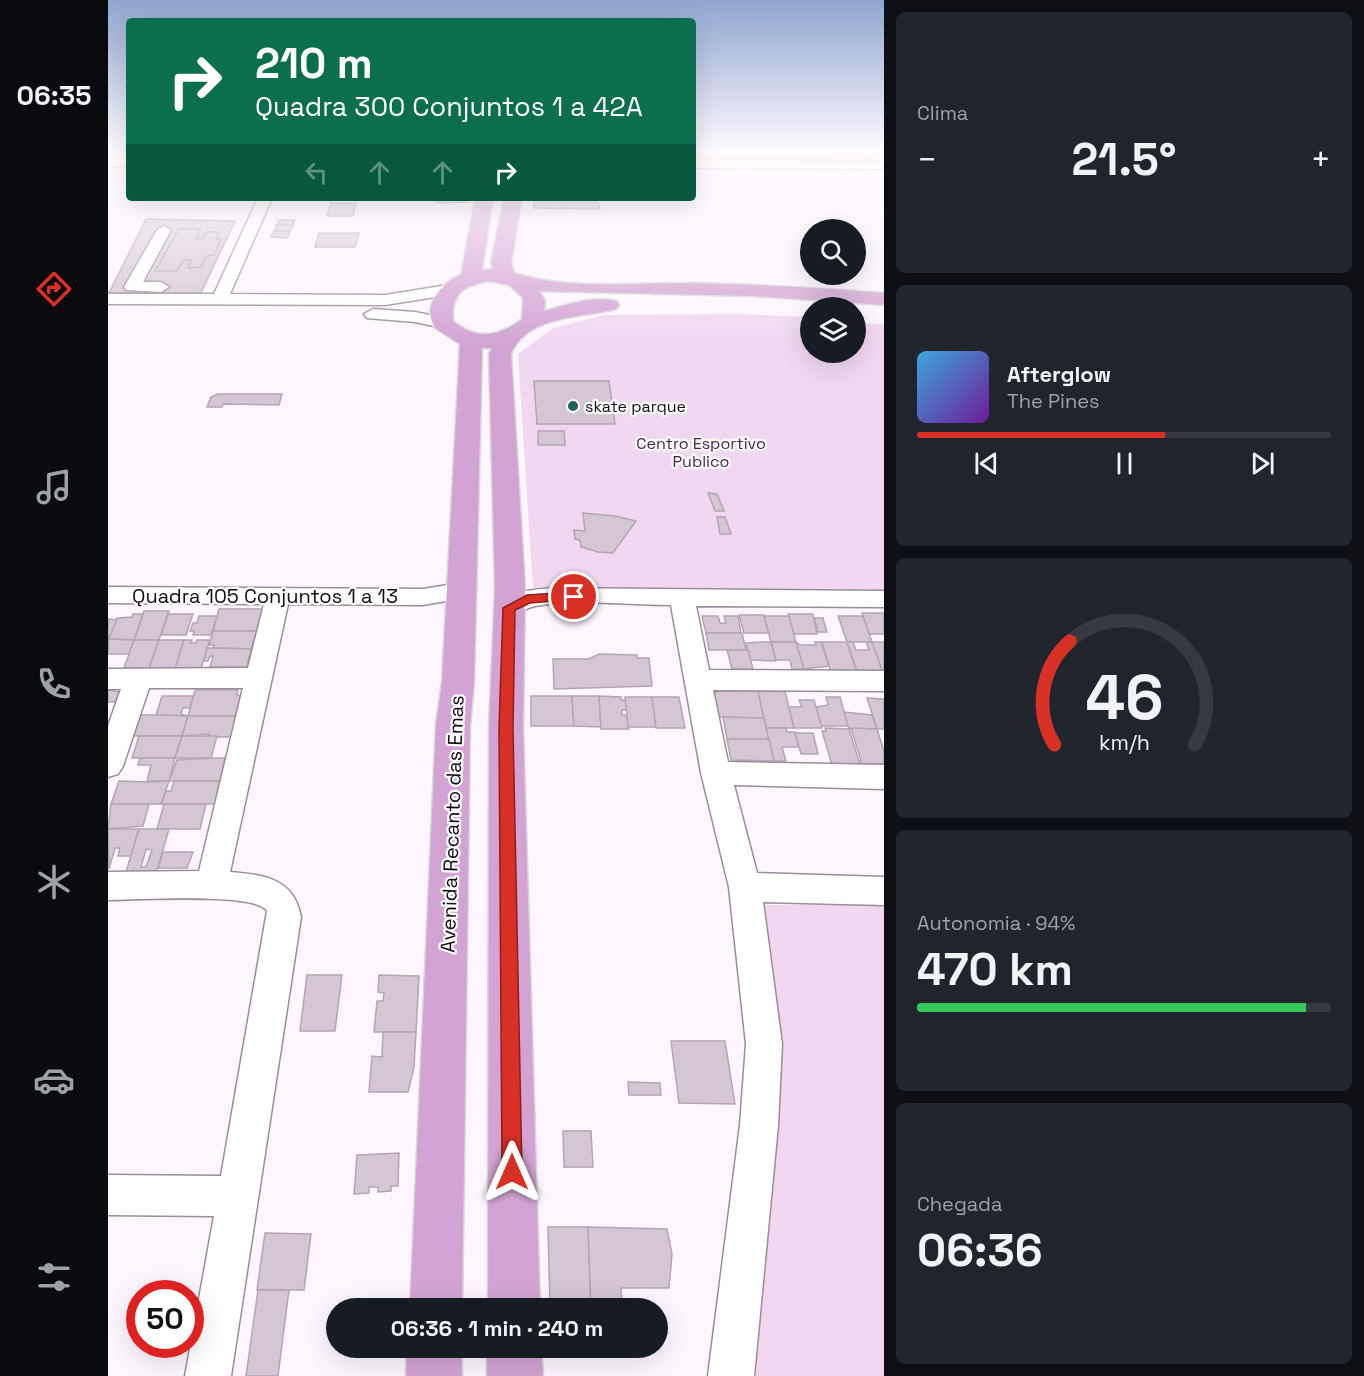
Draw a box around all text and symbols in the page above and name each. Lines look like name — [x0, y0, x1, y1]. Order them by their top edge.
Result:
text: 210 m — [255, 37, 373, 90]
icon: right — [156, 42, 234, 120]
text: 06:35 — [17, 78, 91, 113]
text: Quadra 300 Conjuntos 1 a 42A — [255, 89, 643, 124]
text: Clima — [917, 100, 968, 126]
text: 21.5° — [1071, 131, 1177, 188]
text: − — [917, 139, 937, 181]
text: + — [1311, 139, 1331, 181]
icon: left — [300, 156, 333, 189]
icon: ahead — [363, 156, 396, 189]
icon: ahead — [426, 156, 459, 189]
icon: right — [489, 156, 522, 189]
map controls — [800, 219, 866, 363]
button: search — [800, 219, 866, 285]
icon: directions — [33, 268, 75, 310]
button: layers — [800, 297, 866, 363]
text: Afterglow — [1007, 360, 1111, 388]
text: The Pines — [1007, 388, 1100, 414]
place label: skate parque — [585, 396, 686, 417]
marker: skate parque — [566, 399, 580, 413]
park label: Centro Esportivo Publico — [636, 433, 766, 472]
icon: previous — [970, 447, 1003, 480]
icon: pause — [1108, 447, 1141, 480]
icon: next — [1246, 447, 1279, 480]
icon: music — [33, 466, 75, 508]
pin — [548, 571, 599, 622]
icon: arrive — [557, 580, 590, 613]
street label: Quadra 105 Conjuntos 1 a 13 — [132, 583, 398, 609]
text: 46 — [1085, 658, 1163, 737]
icon: phone — [33, 663, 75, 705]
street label: Avenida Recanto das Emas — [435, 695, 469, 953]
text: km/h — [1098, 729, 1150, 756]
icon: climate — [33, 861, 75, 903]
text: Autonomia · 94% — [917, 910, 1075, 936]
text: 470 km — [917, 941, 1073, 998]
icon: car — [33, 1059, 75, 1101]
position arrow — [480, 1140, 544, 1204]
text: Chegada — [917, 1191, 1002, 1217]
text: 06:36 — [917, 1222, 1043, 1279]
icon: filters — [33, 1256, 75, 1298]
speed limit sign: 50 — [126, 1280, 204, 1358]
text: 06:36 · 1 min · 240 m — [391, 1314, 603, 1342]

